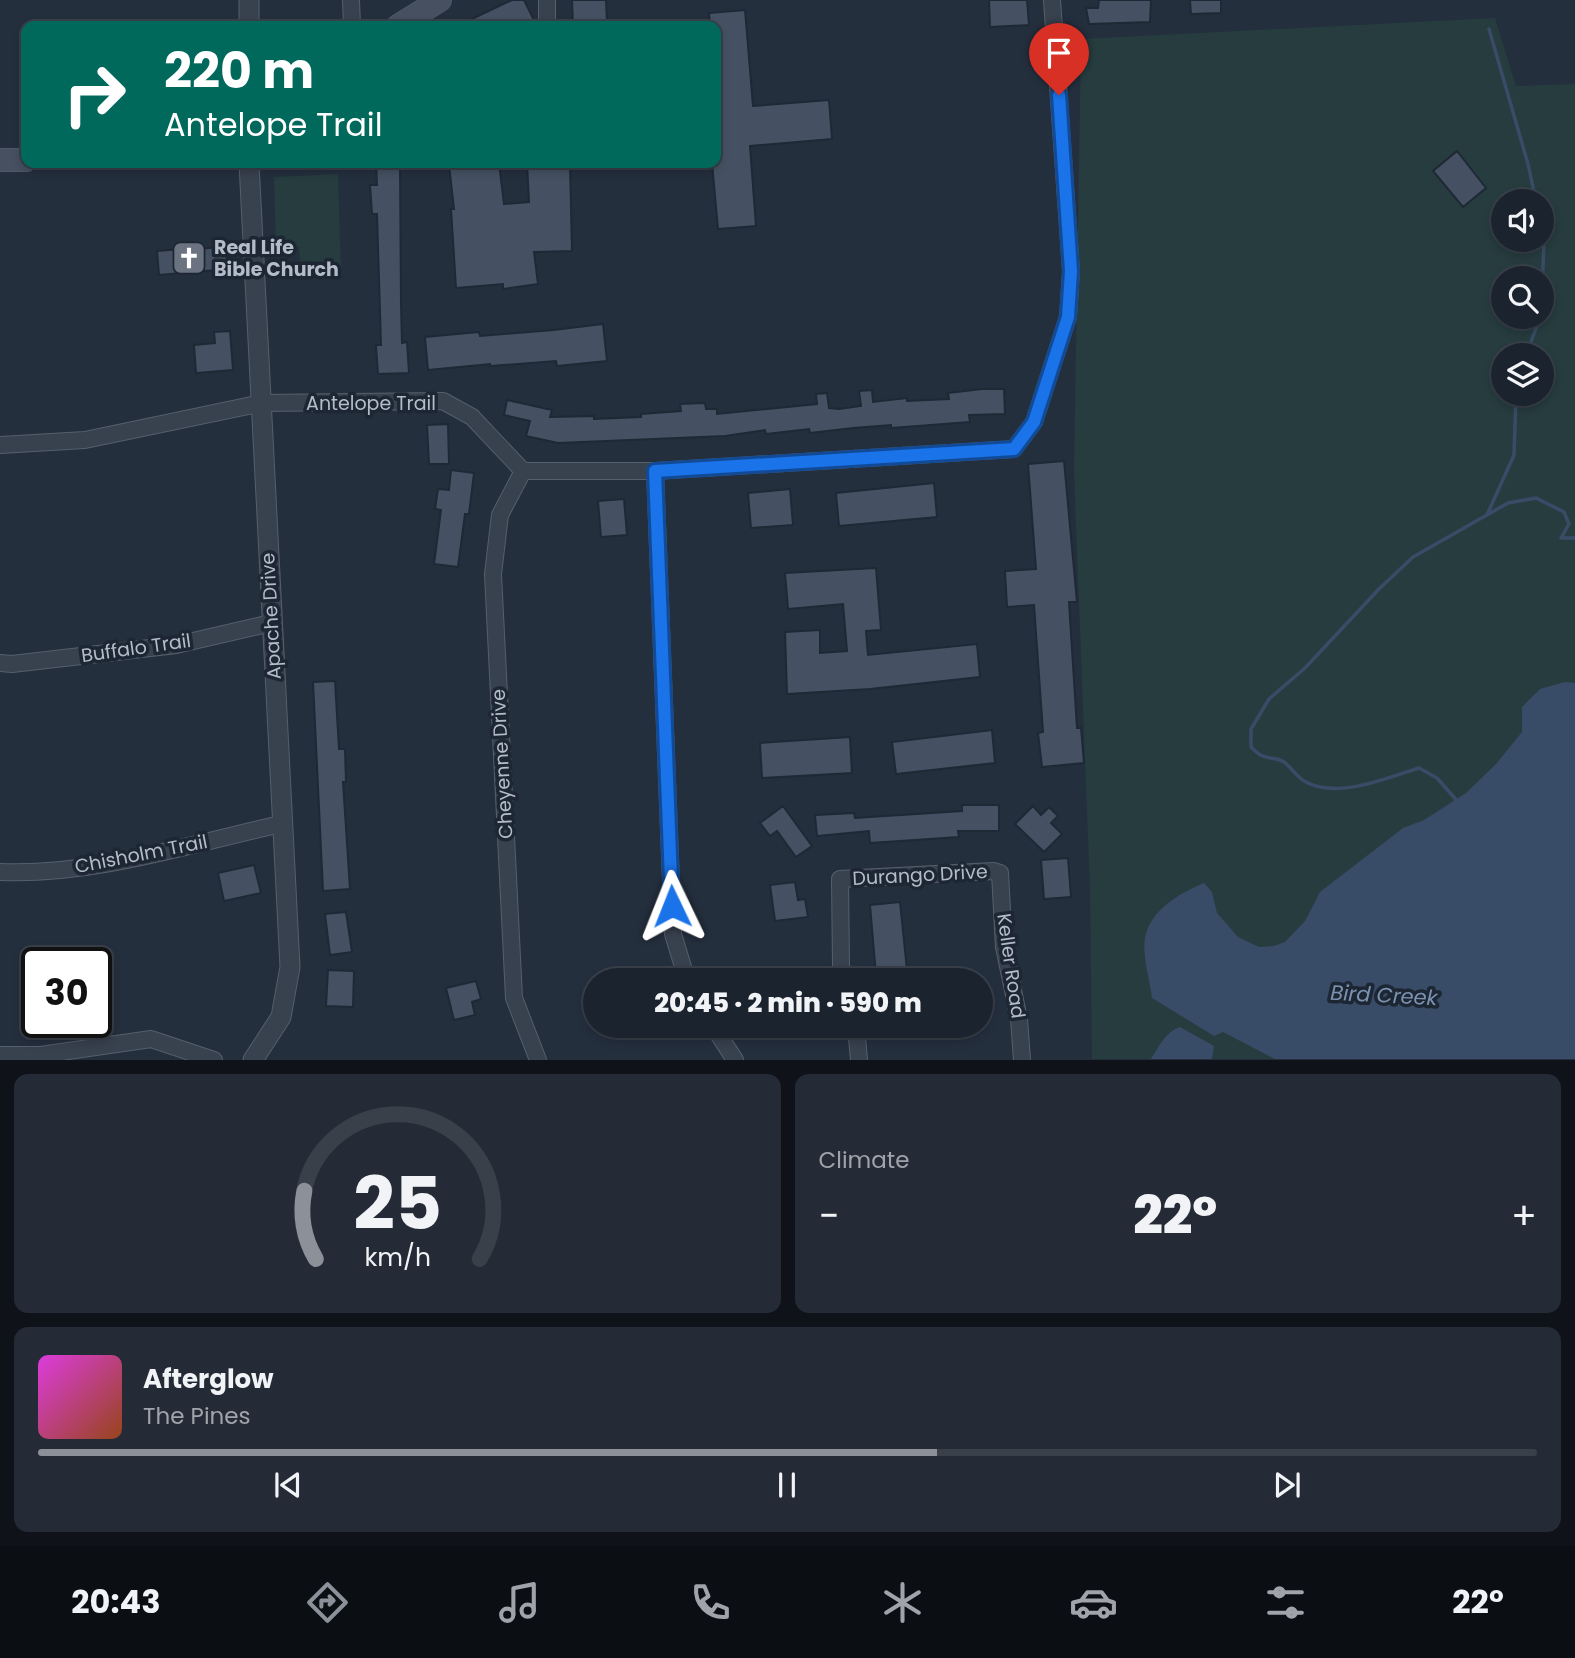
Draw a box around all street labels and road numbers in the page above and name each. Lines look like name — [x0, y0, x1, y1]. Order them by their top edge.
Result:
street label: Antelope Trail — [306, 390, 436, 417]
street label: Apache Drive — [254, 552, 288, 680]
street label: Buffalo Trail — [79, 627, 193, 669]
street label: Cheyenne Drive — [485, 688, 519, 840]
street label: Chisholm Trail — [72, 828, 210, 880]
street label: Durango Drive — [852, 858, 988, 892]
street label: Keller Road — [990, 912, 1032, 1020]

